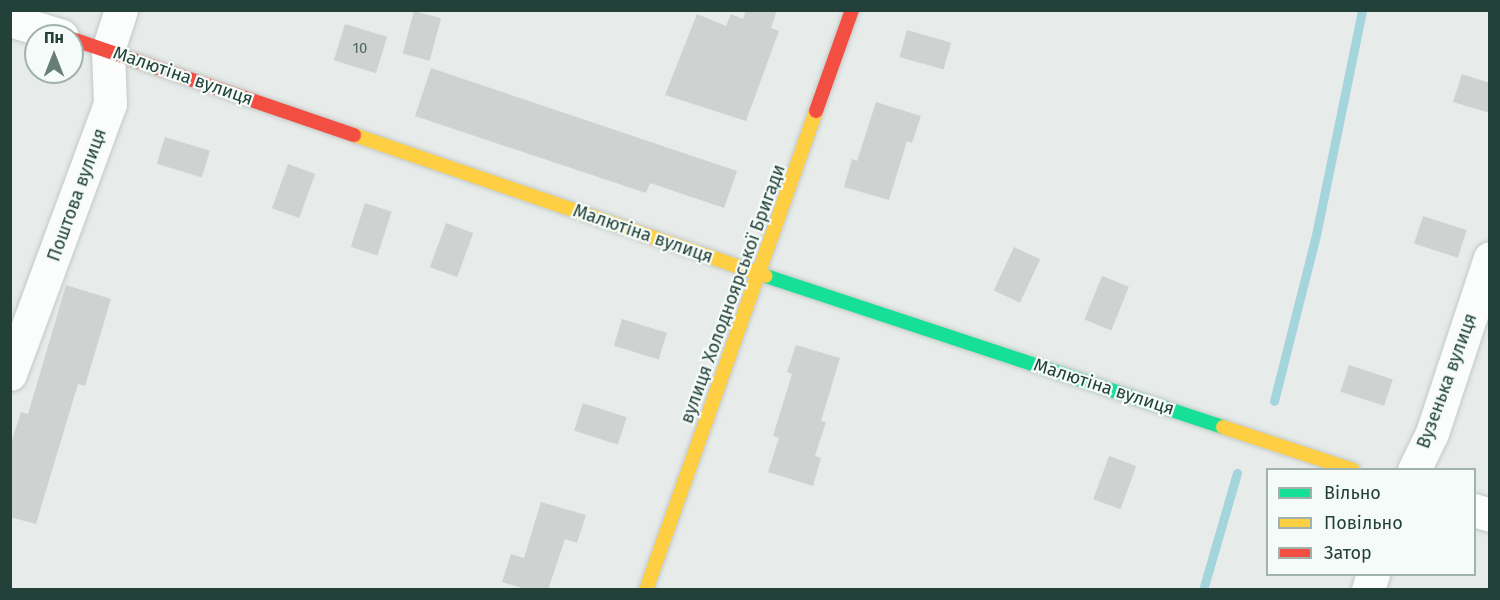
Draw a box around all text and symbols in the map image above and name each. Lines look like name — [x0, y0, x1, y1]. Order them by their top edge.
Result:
north arrow — [24, 24, 84, 84]
text: Пн — [44, 28, 64, 47]
house number: 10 — [353, 40, 367, 58]
street label: Малютіна вулиця — [110, 42, 256, 110]
street label: Поштова вулиця — [43, 126, 111, 264]
street label: вулиця Холодноярської Бригади — [676, 162, 790, 426]
street label: Малютіна вулиця — [570, 200, 716, 268]
street label: Вузенька вулиця — [1413, 311, 1481, 451]
street label: Малютіна вулиця — [1031, 354, 1177, 420]
legend — [1266, 468, 1476, 576]
text: Вільно — [1324, 482, 1381, 504]
text: Повільно — [1324, 512, 1403, 534]
text: Затор — [1324, 542, 1372, 564]

